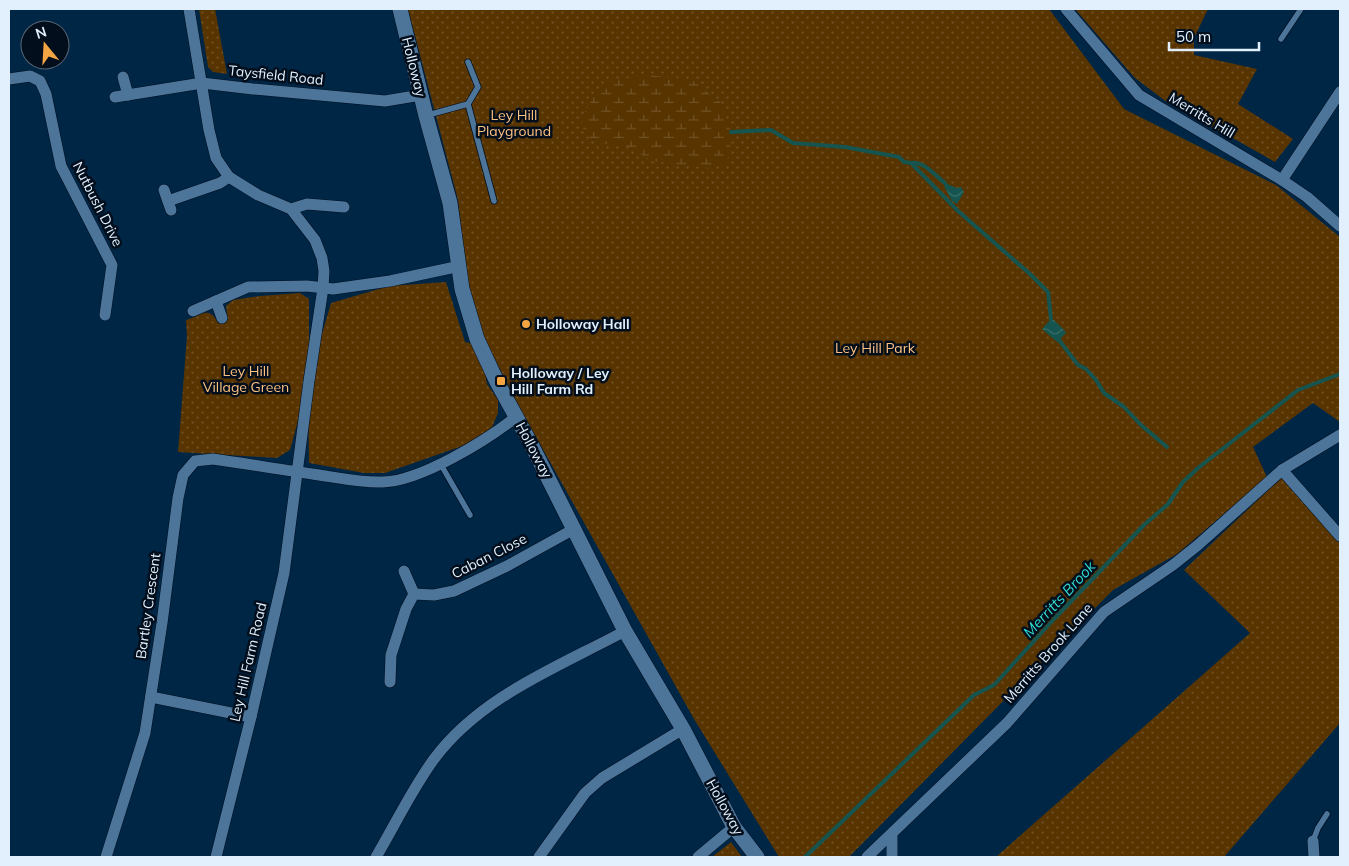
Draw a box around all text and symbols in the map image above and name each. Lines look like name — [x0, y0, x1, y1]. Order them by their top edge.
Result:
north arrow — [20, 20, 70, 70]
scale bar — [1169, 20, 1259, 52]
text: N — [33, 22, 49, 43]
text: 50 m — [1176, 27, 1211, 46]
street label: Holloway — [398, 35, 430, 99]
street label: Taysfield Road — [228, 61, 324, 89]
street label: Merritts Hill — [1166, 88, 1238, 142]
park label: Ley Hill Playground — [477, 106, 551, 140]
street label: Nutbush Drive — [69, 159, 127, 249]
place label: Holloway Hall — [536, 315, 630, 333]
marker: Holloway Hall — [520, 318, 532, 330]
park label: Ley Hill Park — [835, 339, 916, 357]
park label: Ley Hill Village Green — [203, 362, 289, 396]
place label: Holloway / Ley Hill Farm Rd — [511, 364, 609, 398]
marker: Holloway / Ley Hill Farm Rd — [495, 375, 507, 387]
street label: Holloway — [512, 419, 557, 482]
street label: Caban Close — [448, 529, 530, 583]
street label: Bartley Crescent — [132, 552, 164, 660]
water label: Merritts Brook — [1019, 556, 1100, 641]
street label: Merritts Brook Lane — [1000, 599, 1096, 707]
street label: Ley Hill Farm Road — [226, 601, 270, 723]
street label: Holloway — [702, 776, 748, 839]

